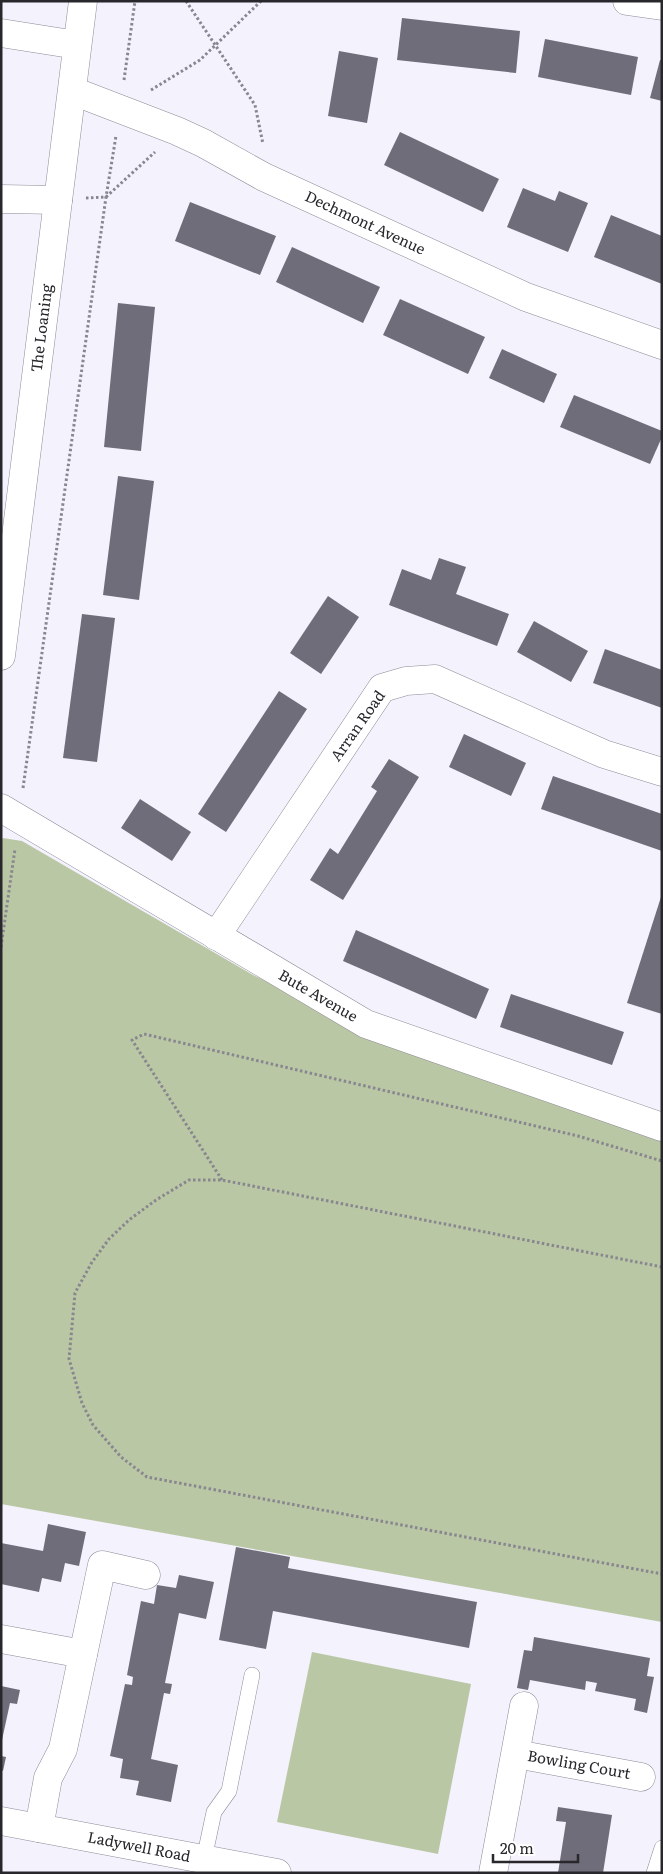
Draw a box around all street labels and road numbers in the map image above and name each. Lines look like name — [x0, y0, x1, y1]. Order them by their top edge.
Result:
street label: Dechmont Avenue — [302, 184, 430, 260]
street label: The Loaning — [24, 282, 57, 373]
street label: Arran Road — [324, 685, 390, 765]
street label: Bute Avenue — [275, 963, 363, 1027]
street label: Bowling Court — [526, 1743, 633, 1784]
street label: Ladywell Road — [86, 1824, 193, 1867]

